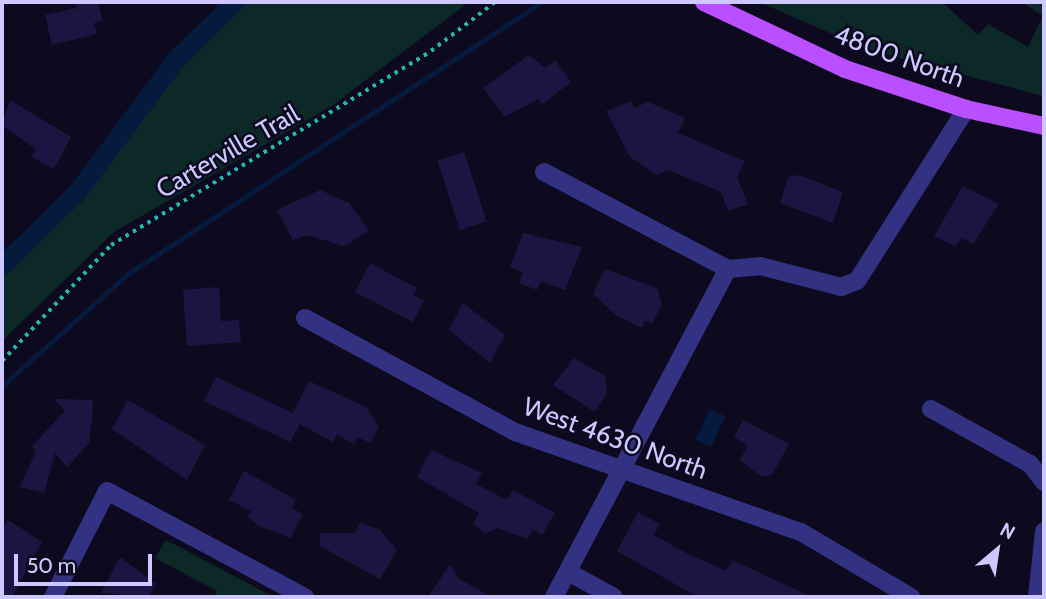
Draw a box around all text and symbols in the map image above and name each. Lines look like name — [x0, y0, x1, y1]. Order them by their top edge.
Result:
street label: 4800 North — [830, 19, 968, 95]
street label: Carterville Trail — [151, 98, 305, 206]
street label: West 4630 North — [519, 391, 711, 487]
north arrow — [962, 515, 1032, 585]
text: N — [996, 518, 1019, 545]
scale bar — [18, 540, 156, 584]
text: 50 m — [27, 553, 76, 578]

